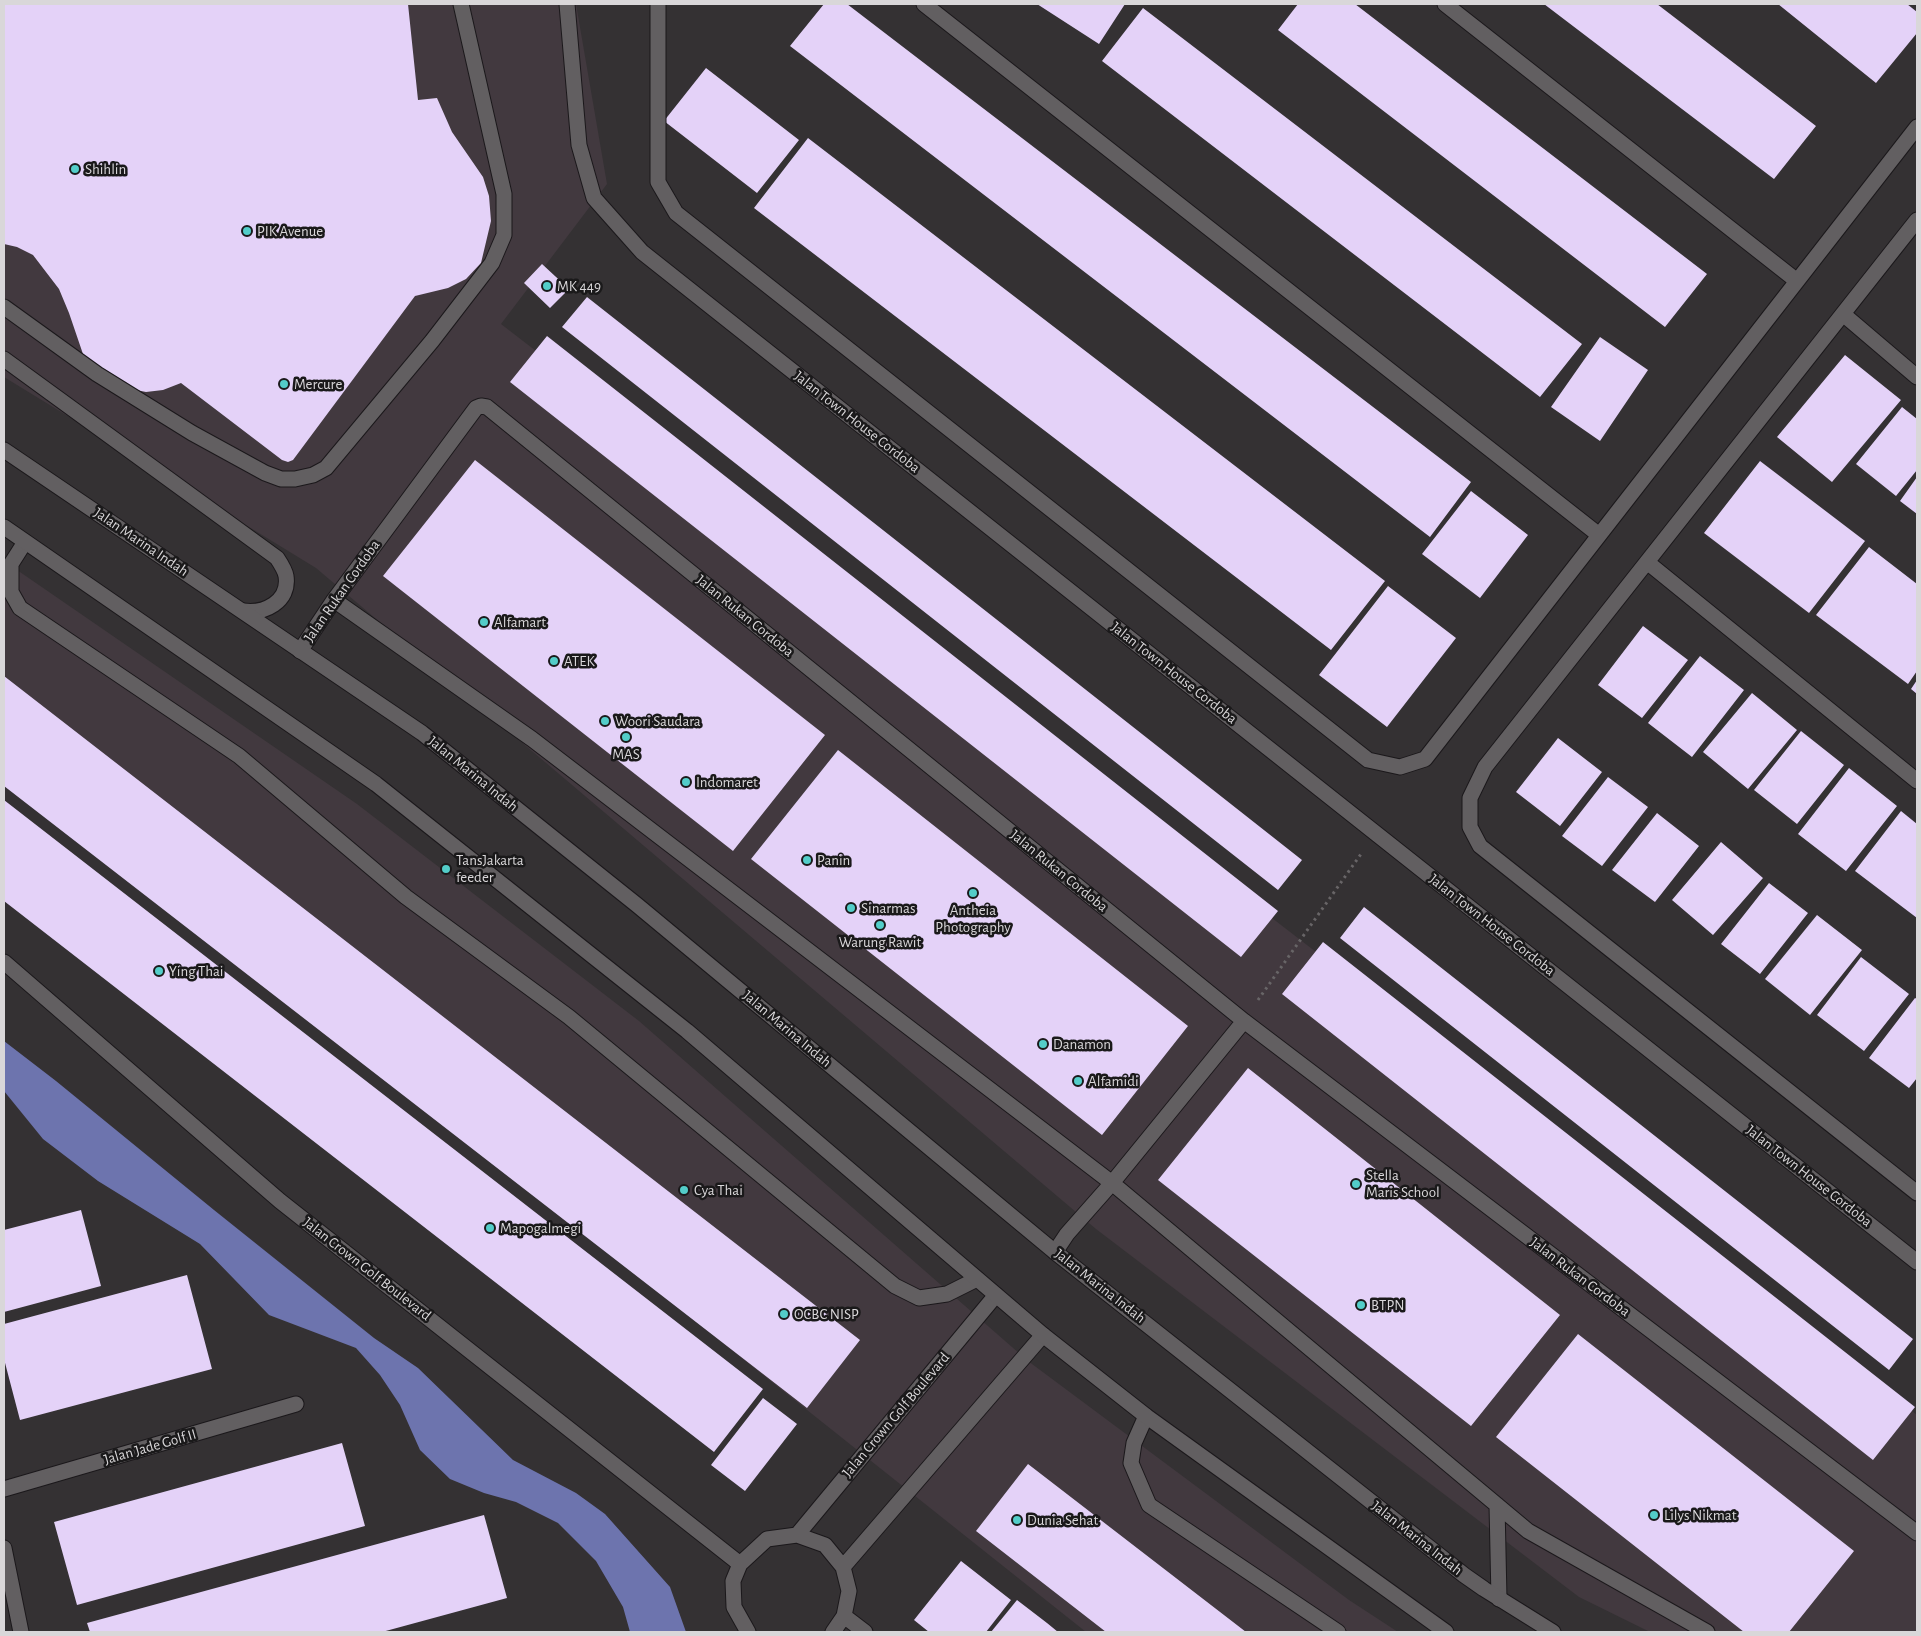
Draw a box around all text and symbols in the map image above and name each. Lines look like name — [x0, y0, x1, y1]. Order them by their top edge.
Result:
place label: Shihlin — [85, 160, 126, 178]
marker: Shihlin — [69, 163, 81, 175]
place label: PIK Avenue — [257, 222, 323, 240]
marker: PIK Avenue — [241, 225, 253, 237]
place label: MK 449 — [557, 277, 601, 295]
marker: MK 449 — [541, 280, 553, 292]
street label: Jalan Town House Cordoba — [790, 367, 924, 477]
place label: Mercure — [294, 375, 342, 393]
marker: Mercure — [278, 378, 290, 390]
street label: Jalan Marina Indah — [90, 504, 192, 580]
street label: Jalan Rukan Cordoba — [300, 536, 384, 646]
street label: Jalan Rukan Cordoba — [693, 571, 797, 661]
place label: Alfamart — [494, 613, 546, 631]
marker: Alfamart — [478, 616, 490, 628]
street label: Jalan Town House Cordoba — [1107, 618, 1241, 728]
place label: ATEK — [564, 652, 595, 670]
marker: ATEK — [548, 655, 560, 667]
place label: Woori Saudara — [615, 712, 701, 730]
marker: Woori Saudara — [599, 715, 611, 727]
marker: MAS — [620, 731, 632, 743]
street label: Jalan Marina Indah — [425, 732, 521, 816]
place label: MAS — [612, 745, 640, 763]
place label: Indomaret — [696, 773, 758, 791]
marker: Indomaret — [680, 776, 692, 788]
street label: Jalan Rukan Cordoba — [1007, 826, 1111, 916]
place label: TansJakarta feeder — [456, 851, 524, 886]
place label: Panin — [817, 851, 850, 869]
marker: Panin — [801, 854, 813, 866]
marker: TansJakarta feeder — [440, 863, 452, 875]
street label: Jalan Town House Cordoba — [1425, 870, 1559, 980]
marker: Antheia Photography — [967, 887, 979, 899]
place label: Sinarmas — [861, 899, 916, 917]
place label: Antheia Photography — [935, 901, 1011, 936]
marker: Sinarmas — [845, 902, 857, 914]
marker: Warung Rawit — [874, 919, 886, 931]
place label: Warung Rawit — [839, 933, 921, 951]
place label: Ying Thai — [169, 962, 223, 980]
marker: Ying Thai — [153, 965, 165, 977]
street label: Jalan Marina Indah — [739, 987, 835, 1071]
place label: Danamon — [1053, 1035, 1111, 1053]
marker: Danamon — [1037, 1038, 1049, 1050]
place label: Alfamidi — [1088, 1072, 1139, 1090]
marker: Alfamidi — [1072, 1075, 1084, 1087]
street label: Jalan Town House Cordoba — [1742, 1121, 1876, 1231]
place label: Stella Maris School — [1366, 1166, 1440, 1201]
marker: Stella Maris School — [1350, 1178, 1362, 1190]
place label: Cya Thai — [694, 1181, 743, 1199]
marker: Cya Thai — [678, 1184, 690, 1196]
street label: Jalan Crown Golf Boulevard — [299, 1213, 435, 1325]
place label: Mapogalmegi — [500, 1219, 581, 1237]
marker: Mapogalmegi — [484, 1222, 496, 1234]
street label: Jalan Rukan Cordoba — [1526, 1234, 1634, 1320]
street label: Jalan Marina Indah — [1051, 1245, 1149, 1327]
place label: BTPN — [1371, 1296, 1404, 1314]
marker: BTPN — [1355, 1299, 1367, 1311]
place label: OCBC NISP — [794, 1305, 859, 1323]
marker: OCBC NISP — [778, 1308, 790, 1320]
street label: Jalan Crown Golf Boulevard — [838, 1349, 954, 1481]
street label: Jalan Jade Golf II — [102, 1425, 198, 1469]
street label: Jalan Marina Indah — [1368, 1497, 1466, 1579]
place label: Lilys Nikmat — [1664, 1506, 1736, 1524]
marker: Lilys Nikmat — [1648, 1509, 1660, 1521]
place label: Dunia Sehat — [1027, 1511, 1098, 1529]
marker: Dunia Sehat — [1011, 1514, 1023, 1526]

